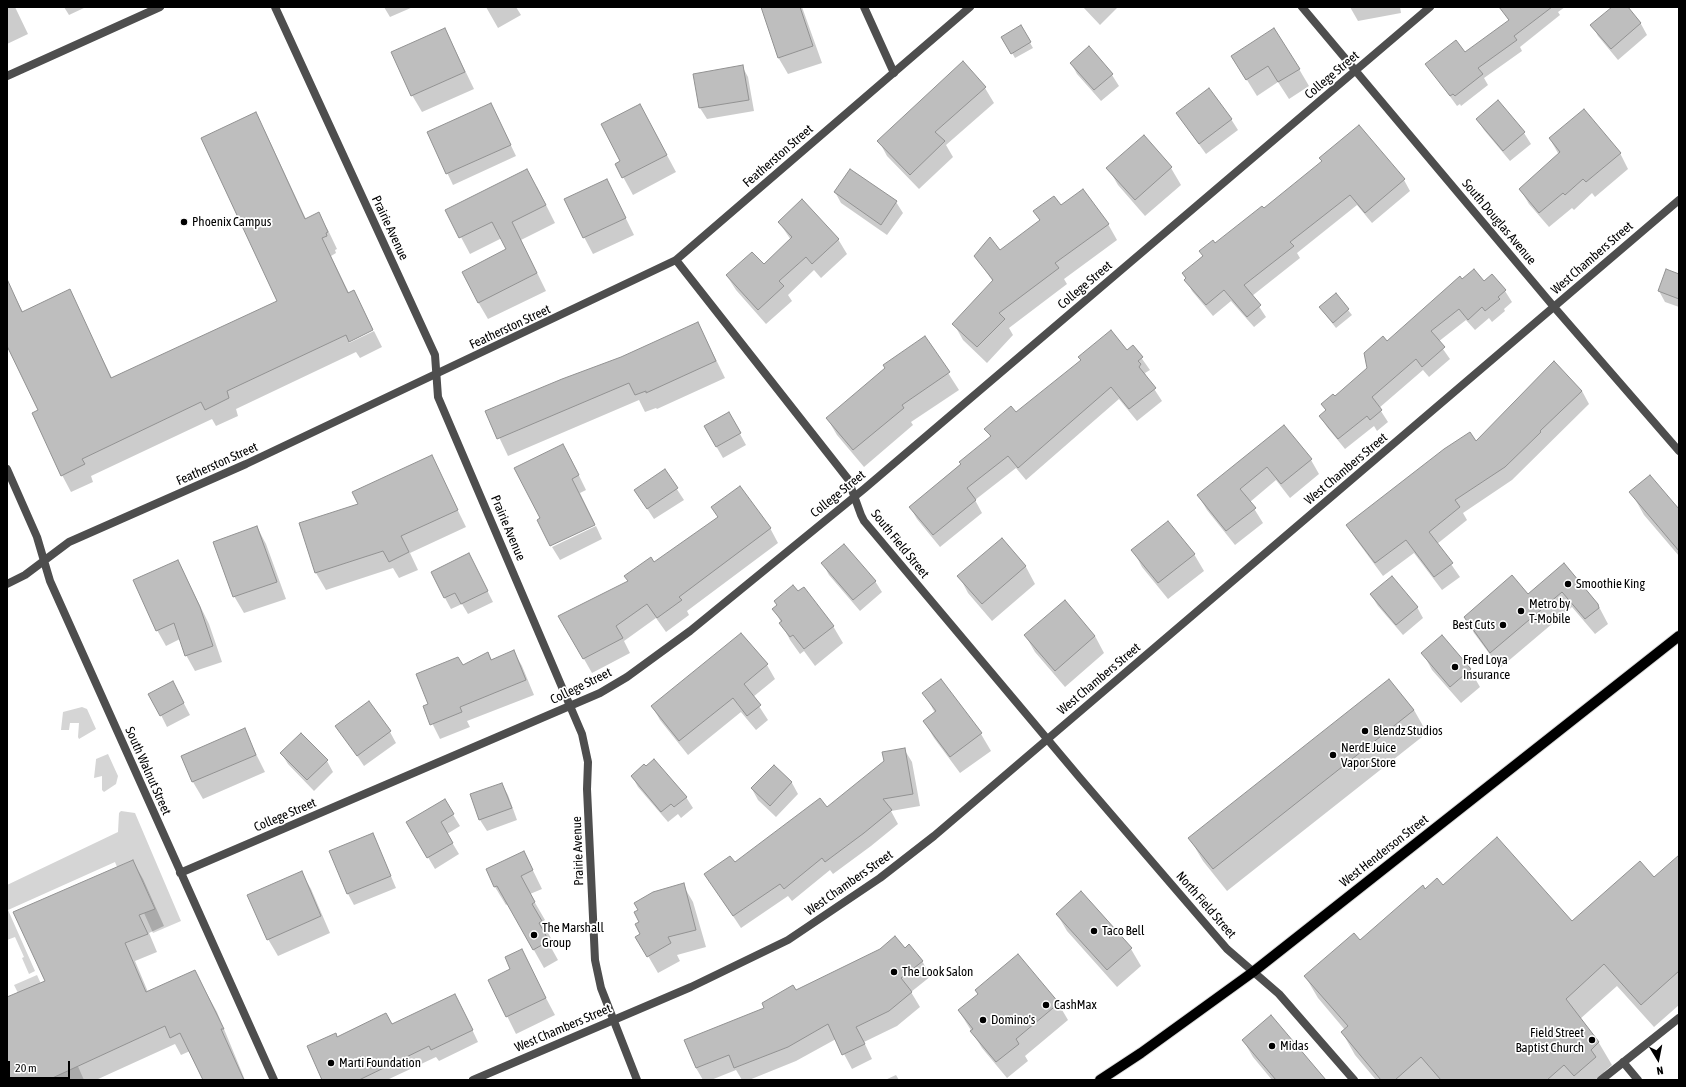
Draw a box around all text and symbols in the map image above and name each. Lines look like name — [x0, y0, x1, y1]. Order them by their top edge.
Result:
street label: College Street — [1302, 48, 1362, 102]
street label: Featherston Street — [740, 121, 816, 191]
street label: South Douglas Avenue — [1459, 176, 1539, 268]
street label: Prairie Avenue — [368, 193, 412, 263]
place label: Phoenix Campus — [192, 214, 271, 230]
marker: Phoenix Campus — [179, 217, 189, 227]
street label: West Chambers Street — [1548, 218, 1636, 298]
street label: College Street — [1055, 258, 1115, 312]
street label: Featherston Street — [467, 301, 553, 353]
street label: West Chambers Street — [1301, 430, 1391, 508]
street label: Featherston Street — [174, 439, 260, 489]
street label: College Street — [807, 467, 869, 521]
street label: Prairie Avenue — [487, 493, 529, 563]
street label: South Field Street — [868, 507, 932, 581]
place label: Smoothie King — [1576, 576, 1645, 592]
marker: Smoothie King — [1563, 579, 1573, 589]
place label: Metro by T-Mobile — [1529, 596, 1570, 627]
marker: Metro by T-Mobile — [1516, 606, 1526, 616]
place label: Best Cuts — [1452, 617, 1495, 633]
marker: Best Cuts — [1498, 620, 1508, 630]
street label: West Chambers Street — [1054, 640, 1144, 718]
place label: Fred Loya Insurance — [1463, 652, 1510, 683]
marker: Fred Loya Insurance — [1450, 662, 1460, 672]
street label: College Street — [548, 664, 614, 708]
place label: Blendz Studios — [1373, 723, 1443, 739]
street label: South Walnut Street — [122, 725, 174, 817]
marker: Blendz Studios — [1360, 726, 1370, 736]
place label: NerdE Juice Vapor Store — [1341, 740, 1396, 771]
marker: NerdE Juice Vapor Store — [1328, 750, 1338, 760]
street label: College Street — [252, 795, 318, 835]
street label: West Henderson Street — [1337, 812, 1431, 890]
street label: Prairie Avenue — [569, 816, 587, 886]
street label: West Chambers Street — [802, 847, 896, 919]
street label: North Field Street — [1173, 868, 1239, 942]
place label: The Marshall Group — [542, 920, 604, 951]
place label: Taco Bell — [1102, 923, 1144, 939]
marker: Taco Bell — [1089, 926, 1099, 936]
marker: The Marshall Group — [529, 930, 539, 940]
place label: The Look Salon — [902, 964, 973, 980]
marker: The Look Salon — [889, 967, 899, 977]
place label: CashMax — [1054, 997, 1097, 1013]
marker: CashMax — [1041, 1000, 1051, 1010]
street label: West Chambers Street — [512, 1001, 614, 1055]
place label: Domino's — [991, 1012, 1035, 1028]
marker: Domino's — [978, 1015, 988, 1025]
place label: Field Street Baptist Church — [1515, 1025, 1584, 1056]
marker: Field Street Baptist Church — [1587, 1035, 1597, 1045]
place label: Midas — [1280, 1038, 1308, 1054]
north arrow — [1638, 1039, 1678, 1079]
marker: Midas — [1267, 1041, 1277, 1051]
scale bar — [10, 1053, 72, 1079]
place label: Marti Foundation — [339, 1055, 421, 1071]
marker: Marti Foundation — [326, 1058, 336, 1068]
text: 20 m — [15, 1061, 37, 1075]
text: N — [1656, 1064, 1664, 1077]

